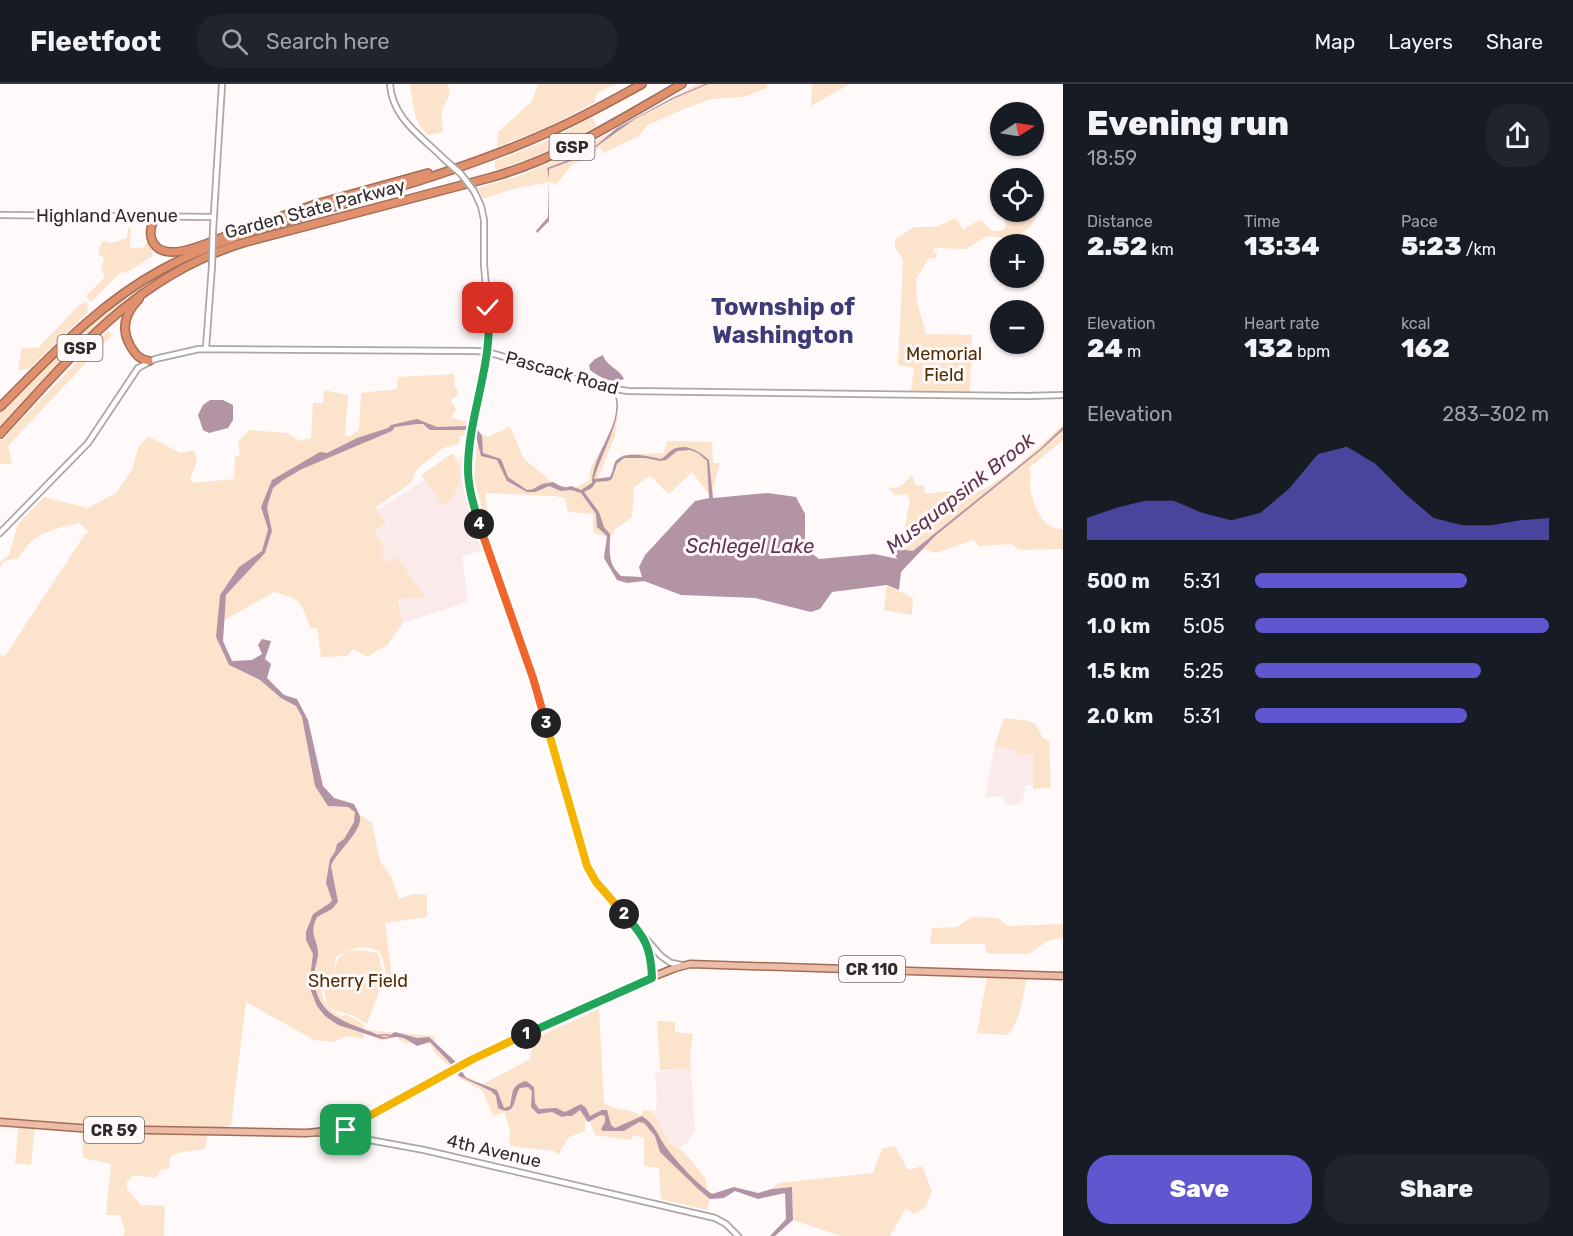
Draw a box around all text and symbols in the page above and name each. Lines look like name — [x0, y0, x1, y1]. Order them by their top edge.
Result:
search box — [197, 14, 617, 68]
text: Fleetfoot — [30, 25, 161, 58]
icon: search — [218, 25, 251, 58]
text: Search here — [266, 28, 389, 55]
text: Map — [1314, 29, 1355, 54]
text: Layers — [1388, 29, 1453, 54]
text: Share — [1486, 29, 1543, 54]
north arrow — [990, 102, 1044, 156]
map controls — [990, 102, 1044, 354]
text: Evening run — [1087, 104, 1289, 143]
button: share — [1486, 104, 1549, 167]
road number: GSP — [550, 134, 594, 160]
text: 18:59 — [1087, 146, 1137, 170]
button: locate — [990, 168, 1044, 222]
street label: Garden State Parkway — [222, 174, 408, 244]
street label: Highland Avenue — [36, 205, 178, 227]
text: Distance — [1087, 212, 1153, 231]
text: Time — [1244, 212, 1280, 231]
text: Pace — [1401, 212, 1438, 231]
text: 2.52 — [1087, 231, 1147, 262]
text: 13:34 — [1244, 231, 1320, 262]
text: 5:23 — [1401, 231, 1462, 262]
button: + — [990, 234, 1044, 288]
text: km — [1147, 240, 1174, 259]
text: /km — [1462, 240, 1496, 259]
pin — [462, 282, 513, 333]
icon: check — [471, 291, 504, 324]
district label: Township of Washington — [711, 293, 855, 349]
button: − — [990, 300, 1044, 354]
text: Elevation — [1087, 314, 1156, 333]
text: Heart rate — [1244, 314, 1319, 333]
text: kcal — [1401, 314, 1430, 333]
text: 24 — [1087, 333, 1123, 364]
text: 132 — [1244, 333, 1293, 364]
text: 162 — [1401, 333, 1450, 364]
road number: GSP — [58, 335, 103, 361]
text: m — [1123, 342, 1141, 361]
text: bpm — [1293, 342, 1330, 361]
park label: Memorial Field — [906, 343, 982, 386]
street label: Pascack Road — [503, 346, 621, 400]
text: Elevation — [1087, 402, 1173, 426]
text: 283–302 m — [1442, 402, 1549, 426]
water label: Musquapsink Brook — [881, 427, 1040, 559]
pin: 4 — [464, 509, 494, 539]
text: 4 — [474, 514, 484, 533]
water label: Schlegel Lake — [686, 534, 814, 558]
text: 500 m — [1087, 569, 1150, 593]
text: 5:31 — [1183, 569, 1220, 593]
text: 1.0 km — [1087, 614, 1150, 638]
text: 5:05 — [1183, 614, 1225, 638]
text: 1.5 km — [1087, 659, 1150, 683]
text: 5:25 — [1183, 659, 1224, 683]
text: 2.0 km — [1087, 704, 1153, 728]
text: 5:31 — [1183, 704, 1220, 728]
pin: 3 — [531, 708, 561, 738]
text: 3 — [541, 713, 551, 732]
pin: 2 — [609, 899, 639, 929]
text: 2 — [619, 904, 629, 923]
road number: CR 110 — [839, 956, 905, 982]
park label: Sherry Field — [308, 970, 408, 992]
pin: 1 — [511, 1019, 541, 1049]
text: 1 — [522, 1024, 530, 1043]
pin — [320, 1104, 371, 1155]
icon: arrive — [329, 1113, 362, 1146]
road number: CR 59 — [84, 1117, 144, 1143]
street label: 4th Avenue — [445, 1129, 543, 1173]
button: Save — [1087, 1155, 1312, 1224]
button: Share — [1324, 1155, 1549, 1224]

